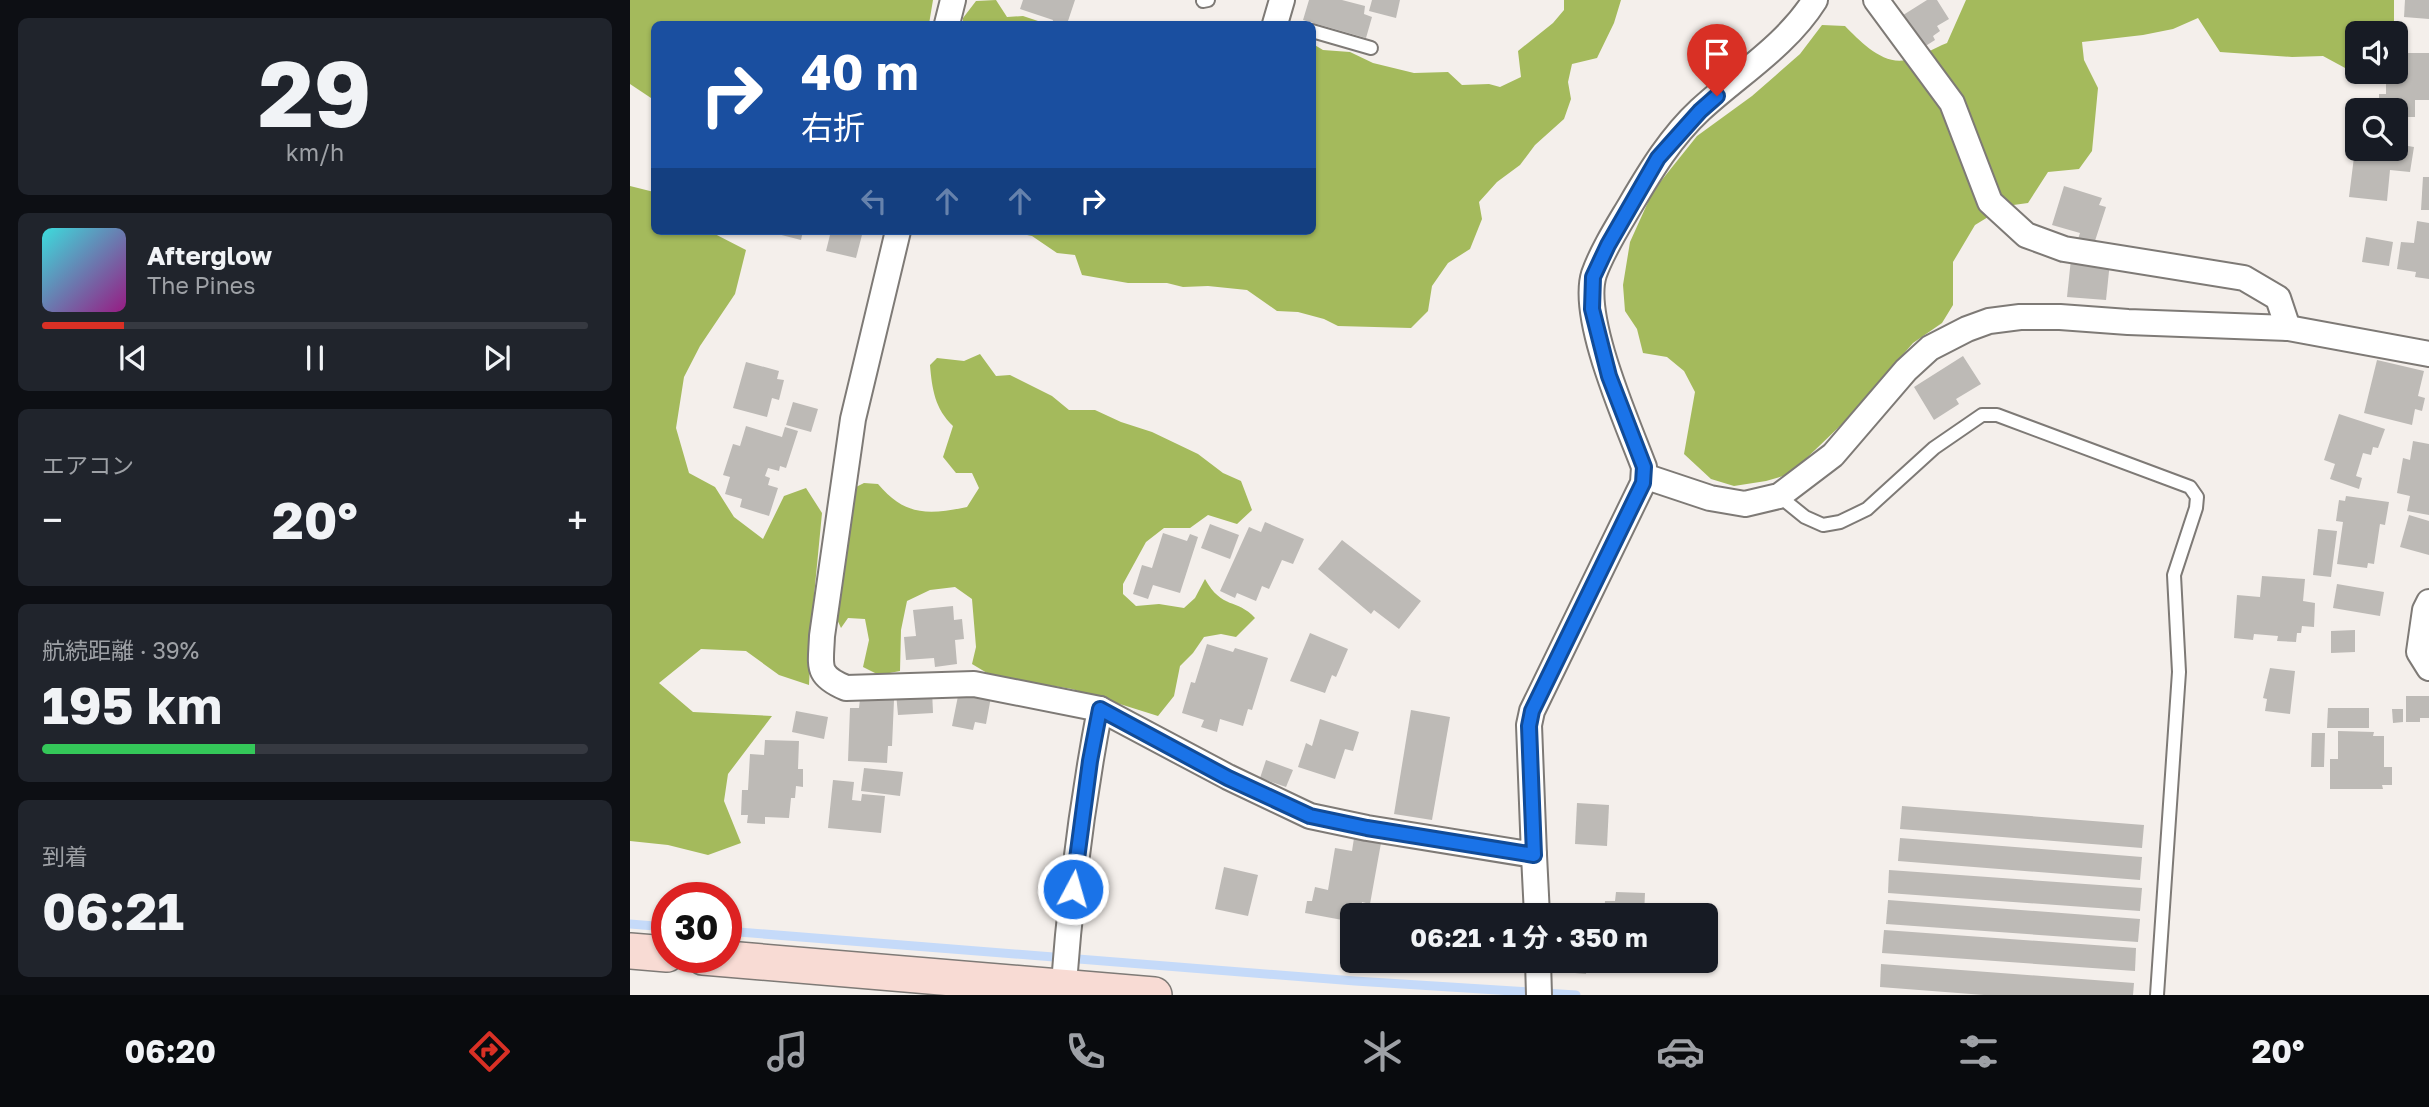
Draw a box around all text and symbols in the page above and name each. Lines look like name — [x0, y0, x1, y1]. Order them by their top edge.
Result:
map controls — [2345, 21, 2408, 161]
button: sound — [2345, 21, 2408, 84]
pin — [1687, 24, 1747, 96]
icon: arrive — [1698, 35, 1736, 73]
text: 29 — [258, 38, 372, 147]
text: 40 m — [801, 42, 919, 101]
icon: right — [686, 49, 777, 140]
button: search — [2345, 98, 2408, 161]
text: 右折 — [801, 108, 865, 146]
text: km/h — [286, 138, 344, 166]
icon: left — [855, 182, 893, 220]
icon: ahead — [928, 182, 966, 220]
icon: ahead — [1001, 182, 1039, 220]
icon: right — [1074, 182, 1112, 220]
text: Afterglow — [147, 240, 272, 271]
text: The Pines — [147, 271, 255, 299]
icon: previous — [114, 339, 152, 377]
icon: pause — [296, 339, 334, 377]
icon: next — [478, 339, 516, 377]
text: エアコン — [42, 451, 134, 479]
text: 20° — [272, 488, 358, 550]
text: − — [42, 497, 63, 542]
text: + — [567, 497, 588, 542]
text: 航続距離 · 39% — [42, 636, 199, 664]
text: 195 km — [42, 673, 222, 735]
text: 到着 — [42, 842, 88, 870]
position arrow — [1036, 852, 1110, 926]
text: 06:21 — [42, 879, 184, 941]
speed limit sign: 30 — [651, 882, 742, 973]
text: 06:21 · 1 分 · 350 m — [1410, 922, 1648, 953]
icon: directions — [465, 1027, 514, 1076]
icon: music — [763, 1027, 812, 1076]
icon: phone — [1061, 1027, 1110, 1076]
icon: climate — [1358, 1027, 1407, 1076]
icon: car — [1656, 1027, 1705, 1076]
icon: filters — [1954, 1027, 2003, 1076]
text: 06:20 — [124, 1032, 216, 1070]
text: 20° — [2252, 1032, 2305, 1070]

